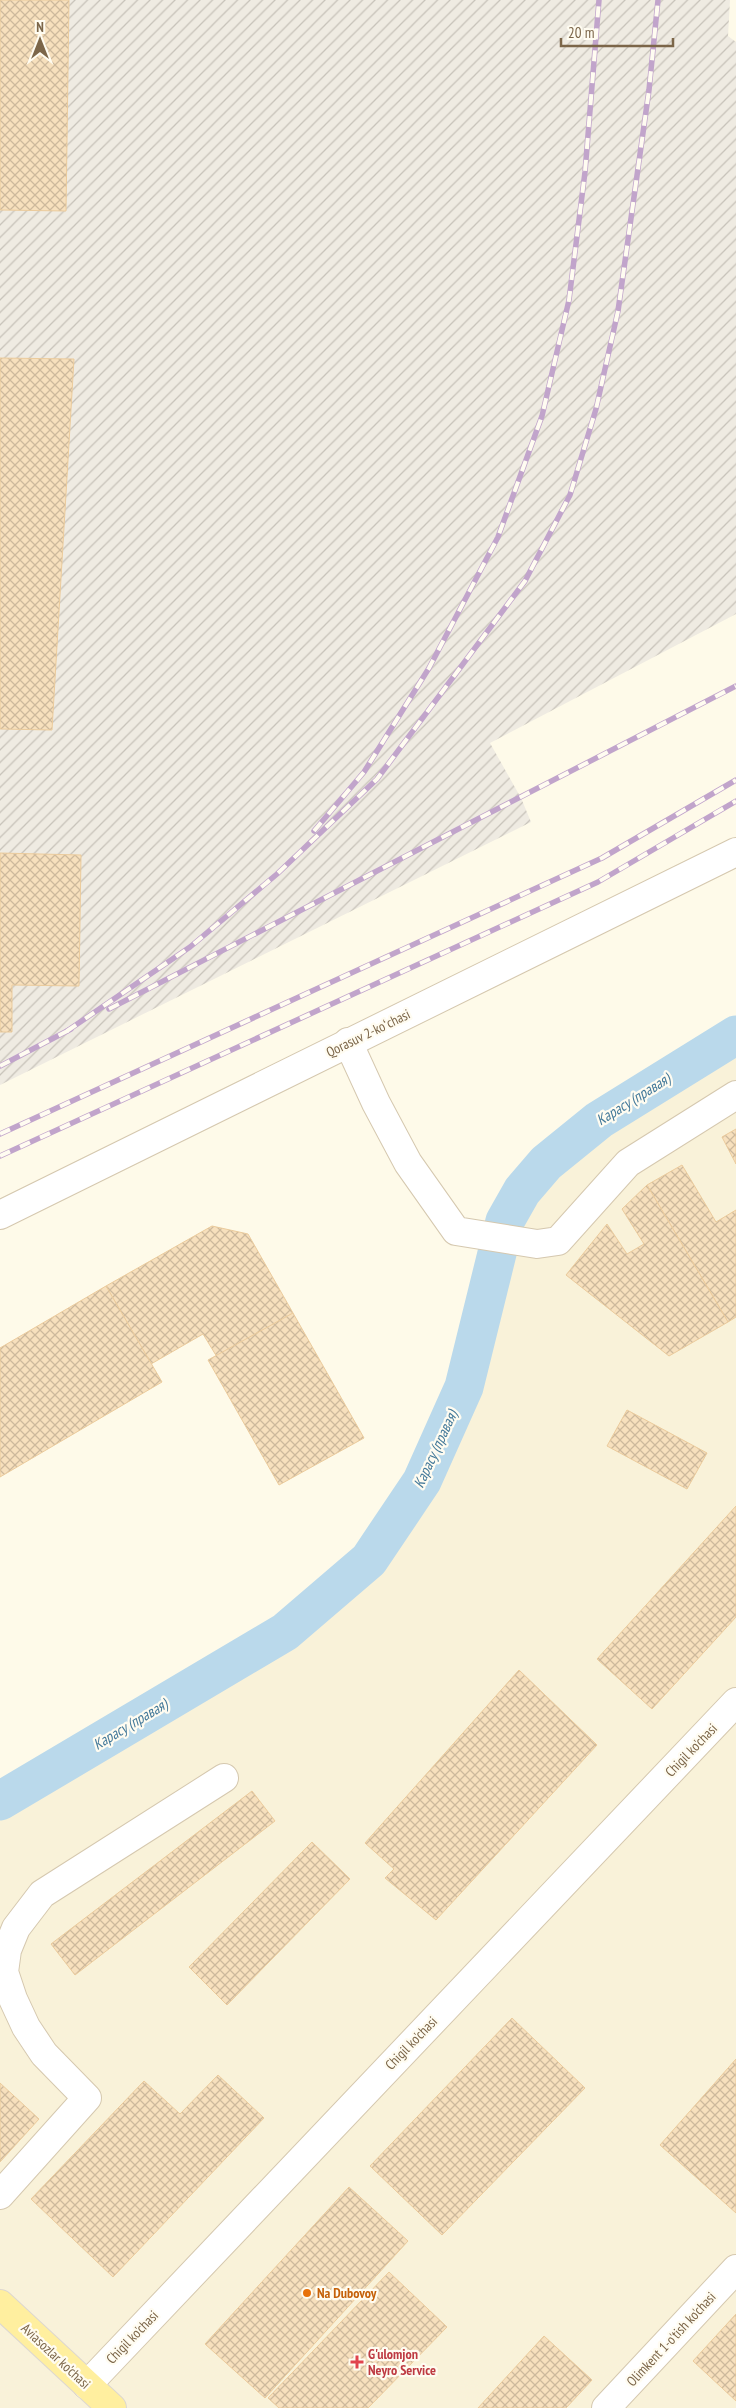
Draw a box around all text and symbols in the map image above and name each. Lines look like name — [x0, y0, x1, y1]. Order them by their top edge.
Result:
north arrow — [15, 15, 65, 65]
scale bar — [561, 15, 674, 47]
text: N — [36, 18, 44, 36]
text: 20 m — [568, 23, 594, 42]
street label: Qorasuv 2-koʻchasi — [323, 1005, 413, 1061]
water label: Карасу (правая) — [593, 1068, 675, 1129]
water label: Карасу (правая) — [409, 1406, 462, 1491]
water label: Карасу (правая) — [89, 1694, 172, 1754]
street label: Chigil ko'chasi — [661, 1719, 721, 1781]
street label: Chigil ko'chasi — [381, 2012, 441, 2074]
place label: Na Dubovoy — [317, 2284, 377, 2302]
marker: Na Dubovoy — [301, 2287, 313, 2299]
street label: Olimkent 1-o'tish ko'chasi — [623, 2288, 719, 2390]
street label: Chigil ko'chasi — [102, 2306, 162, 2368]
street label: Aviasozlar ko'chasi — [18, 2319, 94, 2393]
place label: G'ulomjon Neyro Service — [368, 2345, 436, 2379]
marker: G'ulomjon Neyro Service — [350, 2355, 364, 2369]

